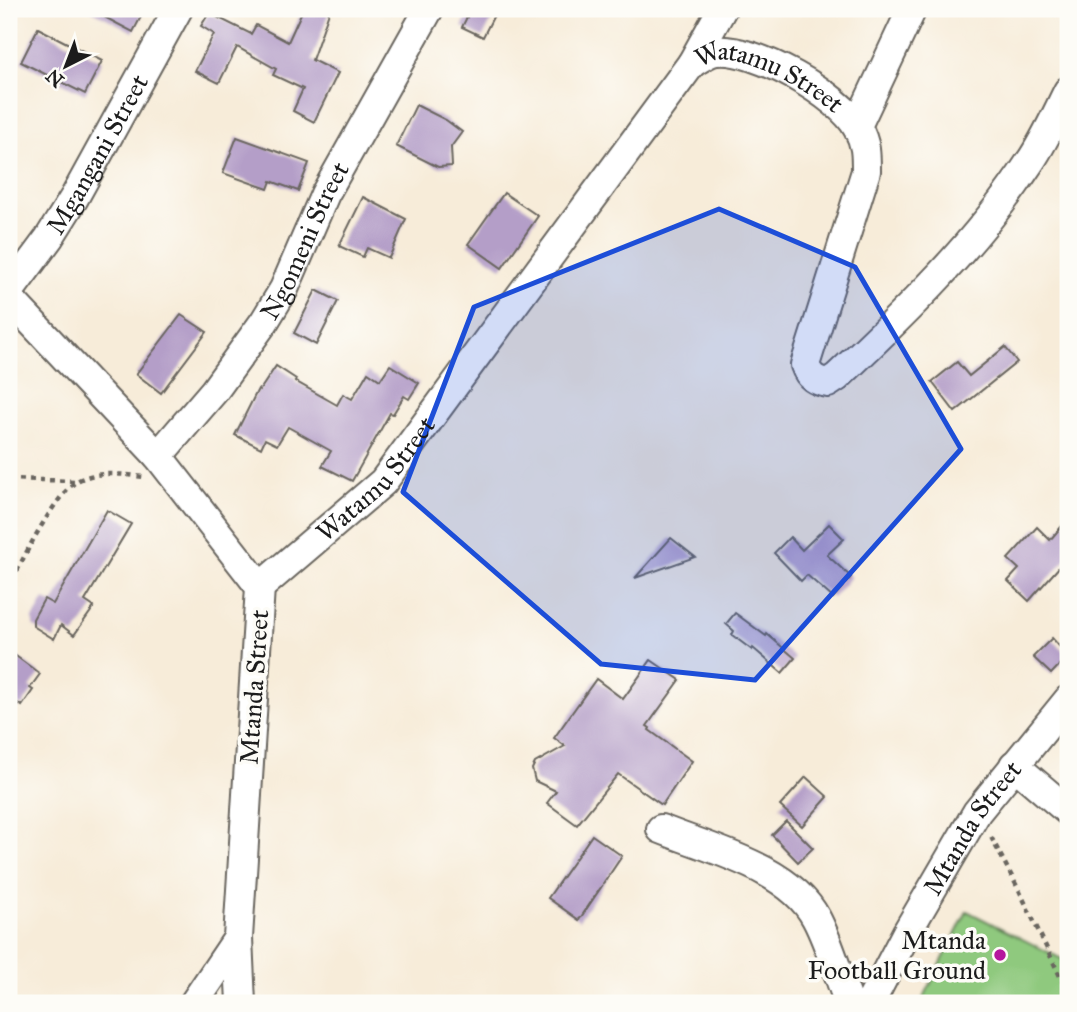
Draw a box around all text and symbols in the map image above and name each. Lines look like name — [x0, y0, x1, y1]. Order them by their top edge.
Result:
north arrow — [32, 32, 102, 102]
street label: Watamu Street — [689, 33, 851, 119]
text: N — [41, 64, 69, 92]
street label: Mgangani Street — [39, 69, 155, 240]
street label: Ngomeni Street — [253, 156, 356, 326]
street label: Watamu Street — [310, 410, 442, 548]
street label: Mtanda Street — [233, 609, 275, 765]
street label: Mtanda Street — [916, 754, 1028, 901]
place label: Mtanda Football Ground — [808, 924, 986, 986]
marker: Mtanda Football Ground — [992, 947, 1008, 963]

